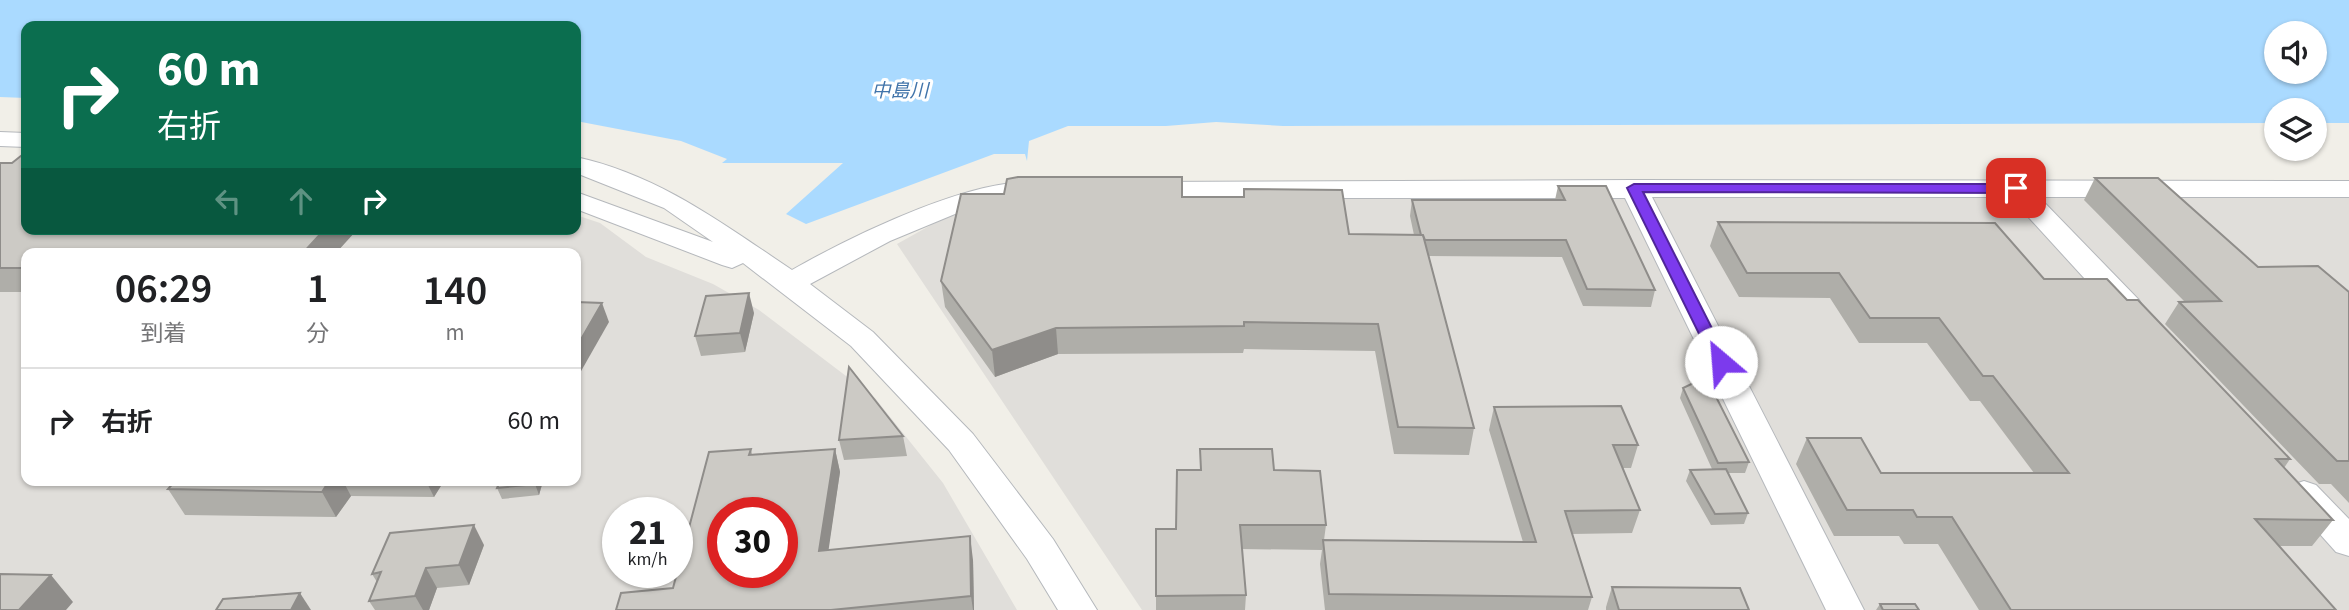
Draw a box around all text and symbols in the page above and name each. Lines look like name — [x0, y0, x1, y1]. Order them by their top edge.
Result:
map controls — [2264, 21, 2327, 161]
button: sound — [2264, 21, 2327, 84]
text: 60 m — [157, 35, 261, 105]
icon: right — [42, 49, 133, 140]
water label: 中島川 — [871, 78, 930, 105]
button: layers — [2264, 98, 2327, 161]
text: 右折 — [157, 104, 221, 150]
pin — [1986, 158, 2046, 218]
icon: arrive — [1997, 169, 2035, 207]
icon: left — [209, 182, 247, 220]
icon: ahead — [282, 182, 320, 220]
icon: right — [355, 182, 393, 220]
text: 06:29 — [115, 259, 212, 319]
text: 1 — [307, 259, 328, 319]
text: 140 — [423, 261, 487, 321]
text: m — [445, 316, 465, 349]
text: 到着 — [141, 317, 187, 350]
text: 分 — [306, 317, 329, 350]
position arrow — [1684, 325, 1758, 399]
icon: right — [42, 402, 80, 440]
text: 60 m — [507, 402, 560, 439]
text: 右折 — [101, 404, 153, 441]
speed limit sign: 30 — [707, 497, 798, 588]
text: 21 — [629, 508, 666, 558]
text: km/h — [628, 547, 667, 572]

